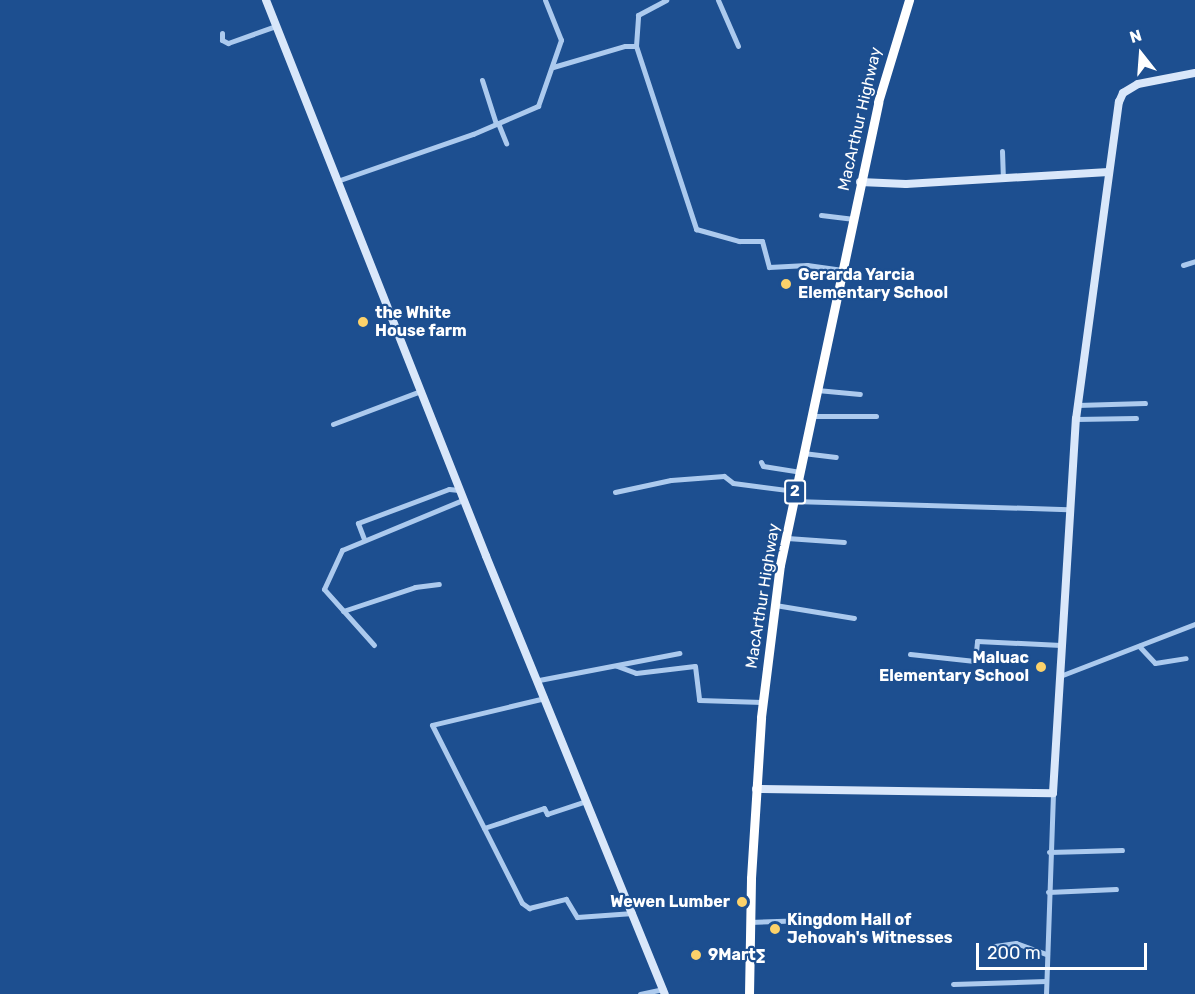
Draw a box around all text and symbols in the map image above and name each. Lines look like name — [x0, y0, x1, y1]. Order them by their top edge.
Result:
north arrow — [1111, 24, 1171, 84]
text: N — [1127, 26, 1144, 47]
street label: MacArthur Highway — [834, 45, 886, 193]
place label: Gerarda Yarcia Elementary School — [798, 265, 948, 303]
marker: Gerarda Yarcia Elementary School — [779, 277, 793, 291]
place label: the White House farm — [375, 303, 467, 341]
marker: the White House farm — [356, 315, 370, 329]
road number: 2 — [783, 480, 807, 504]
street label: MacArthur Highway — [742, 522, 784, 670]
place label: Maluac Elementary School — [879, 648, 1029, 686]
marker: Maluac Elementary School — [1034, 660, 1048, 674]
place label: Wewen Lumber — [610, 892, 730, 912]
marker: Wewen Lumber — [735, 895, 749, 909]
place label: Kingdom Hall of Jehovah's Witnesses — [787, 910, 953, 948]
marker: Kingdom Hall of Jehovah's Witnesses — [768, 922, 782, 936]
scale bar — [979, 931, 1150, 969]
text: 200 m — [987, 942, 1041, 964]
place label: 9Mart∑ — [708, 945, 766, 965]
marker: 9Mart∑ — [689, 948, 703, 962]

